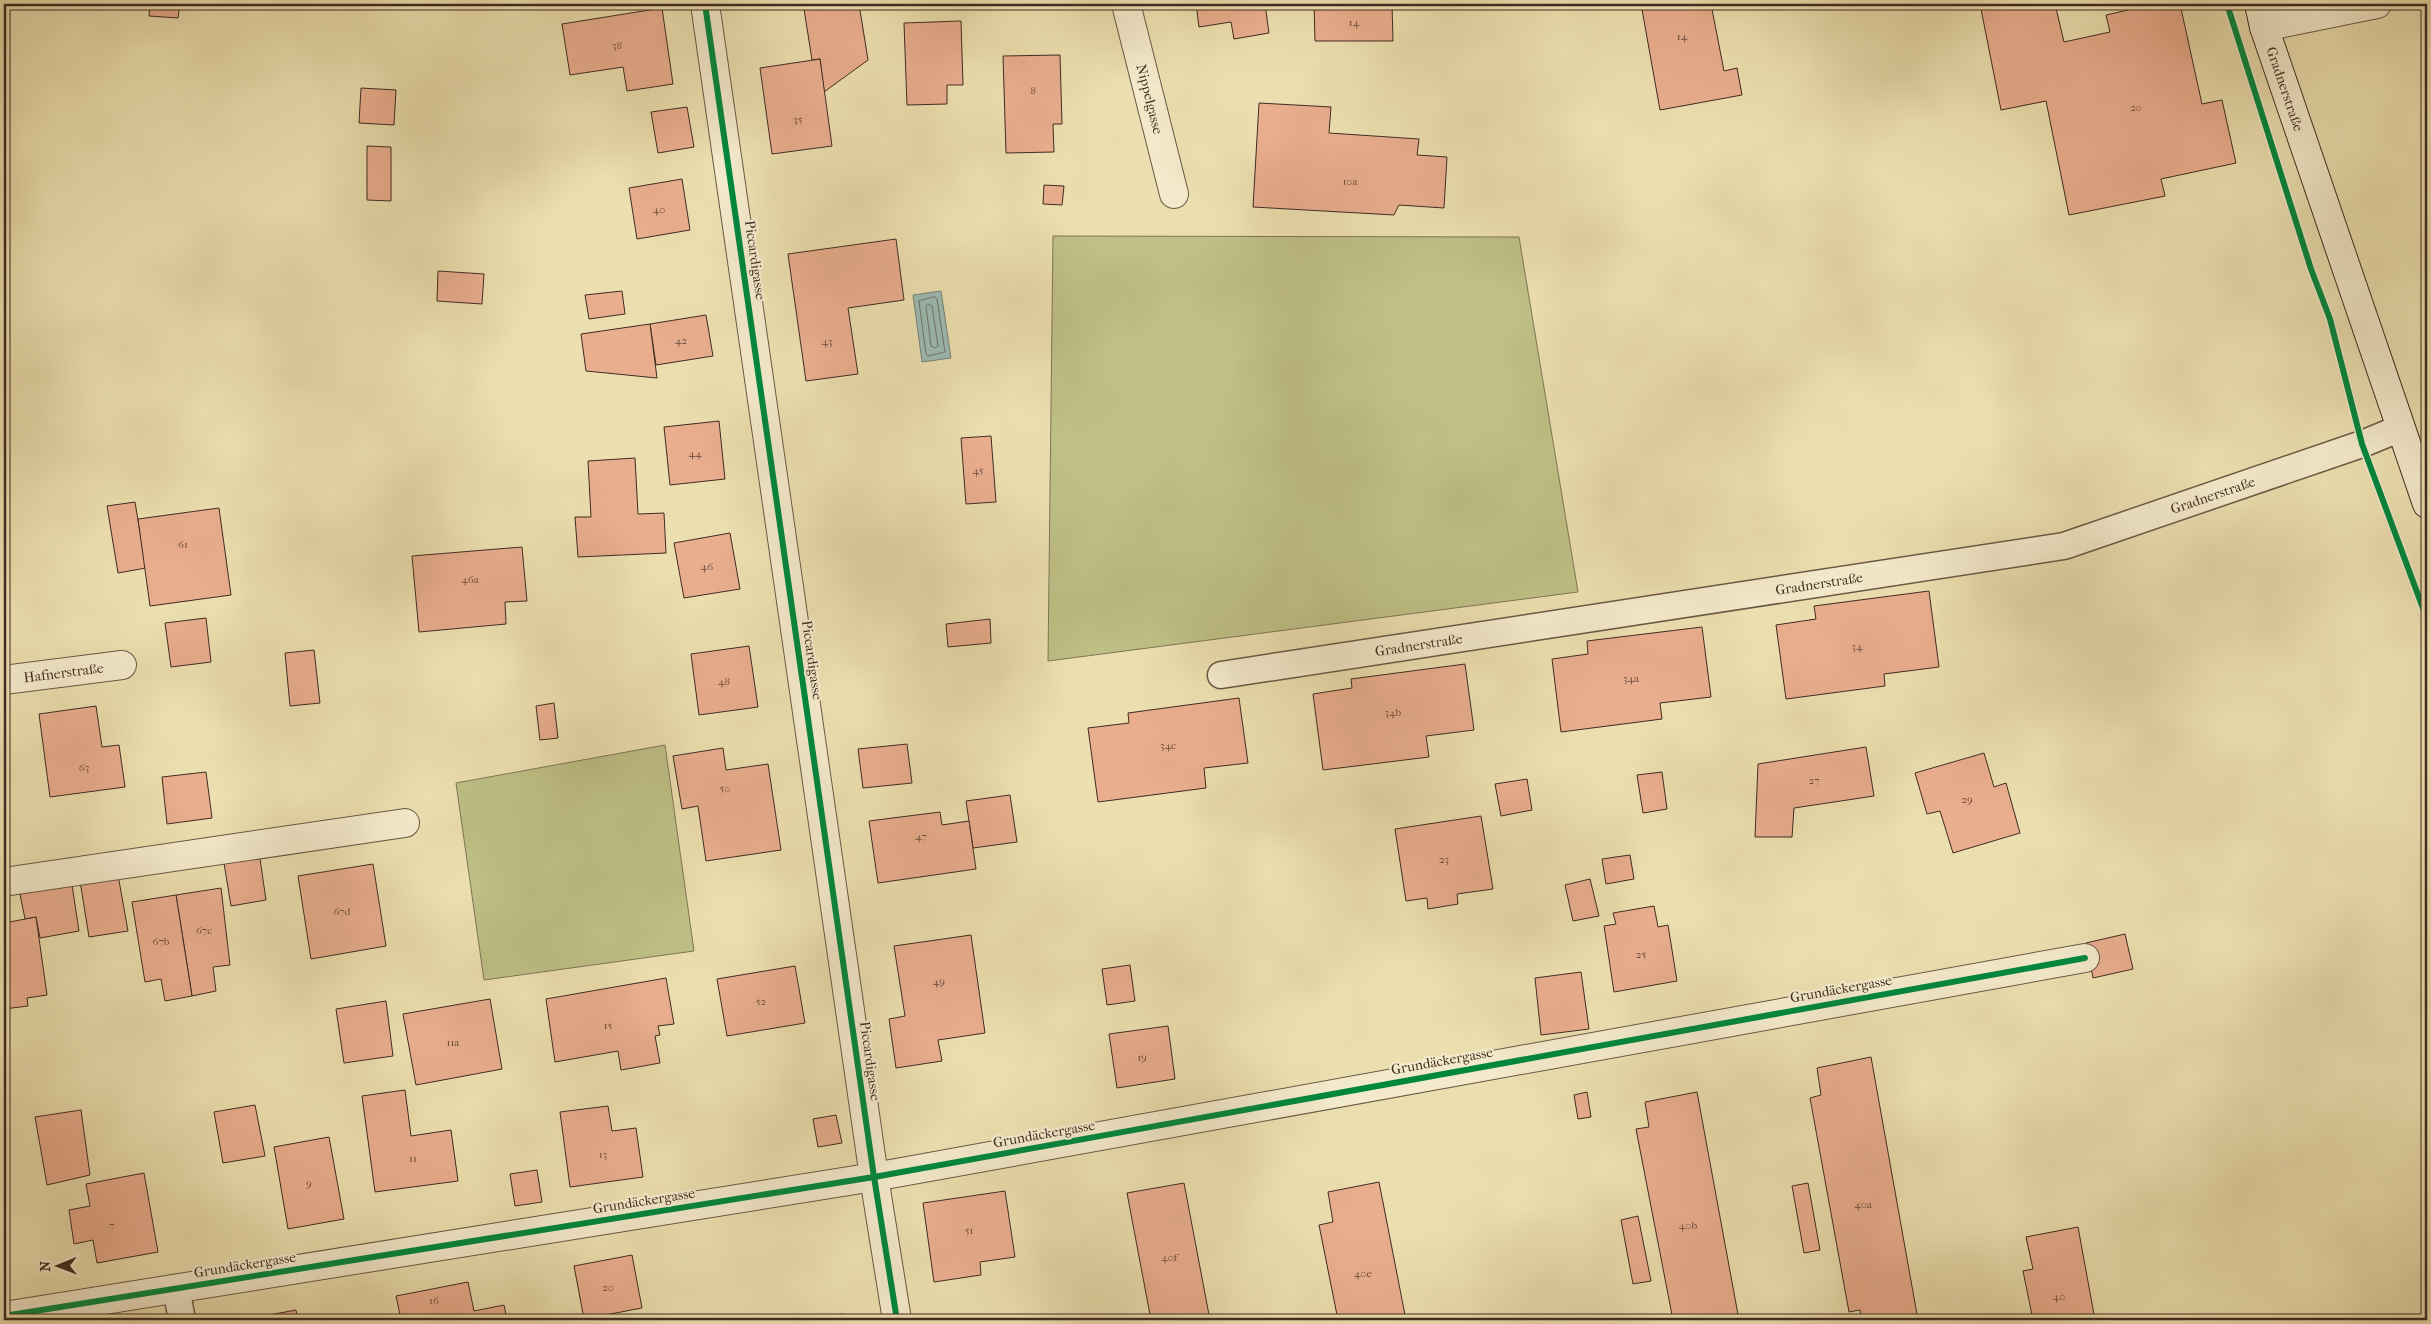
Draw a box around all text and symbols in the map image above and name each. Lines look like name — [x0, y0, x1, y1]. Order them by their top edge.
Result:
house number: 14 — [1349, 16, 1360, 29]
house number: 14 — [1677, 30, 1688, 43]
house number: 38 — [612, 39, 622, 52]
street label: Gradnerstraße — [2263, 44, 2307, 133]
street label: Nippelgasse — [1133, 62, 1167, 136]
house number: 8 — [1030, 84, 1036, 97]
house number: 20 — [2130, 101, 2142, 114]
house number: 35 — [793, 113, 803, 126]
house number: 10a — [1342, 175, 1358, 188]
house number: 40 — [653, 203, 665, 216]
street label: Piccardigasse — [741, 219, 769, 301]
house number: 42 — [675, 334, 687, 347]
house number: 43 — [821, 335, 833, 348]
house number: 44 — [688, 447, 702, 460]
house number: 45 — [973, 464, 984, 477]
street label: Gradnerstraße — [2168, 473, 2257, 517]
house number: 61 — [178, 538, 188, 551]
house number: 46 — [701, 560, 713, 573]
street label: Gradnerstraße — [1774, 568, 1864, 599]
house number: 46a — [461, 573, 480, 586]
street label: Piccardigasse — [798, 619, 826, 701]
street label: Gradnerstraße — [1374, 630, 1464, 660]
house number: 34 — [1851, 640, 1863, 653]
street label: Hafnerstraße — [23, 659, 105, 686]
house number: 34a — [1623, 672, 1640, 685]
house number: 48 — [718, 675, 730, 688]
house number: 34b — [1385, 706, 1402, 719]
house number: 34c — [1160, 739, 1176, 752]
house number: 63 — [79, 761, 89, 774]
house number: 27 — [1809, 774, 1819, 787]
house number: 50 — [720, 782, 730, 795]
house number: 29 — [1961, 793, 1973, 806]
house number: 47 — [915, 830, 927, 843]
house number: 23 — [1439, 853, 1449, 866]
house number: 67d — [333, 905, 352, 918]
house number: 67c — [196, 924, 212, 937]
house number: 67b — [153, 935, 170, 948]
house number: 25 — [1636, 948, 1646, 961]
street label: Grundäckergasse — [1789, 972, 1893, 1006]
house number: 49 — [933, 975, 945, 988]
house number: 52 — [756, 995, 767, 1008]
house number: 15 — [604, 1019, 613, 1032]
street label: Piccardigasse — [856, 1020, 884, 1102]
house number: 11a — [447, 1036, 460, 1049]
street label: Grundäckergasse — [1390, 1044, 1494, 1078]
house number: 19 — [1137, 1051, 1147, 1064]
street label: Grundäckergasse — [992, 1117, 1096, 1151]
house number: 13 — [599, 1148, 607, 1161]
house number: 11 — [409, 1152, 417, 1165]
house number: 9 — [306, 1177, 312, 1190]
street label: Grundäckergasse — [592, 1185, 696, 1217]
house number: 40a — [1854, 1198, 1873, 1211]
house number: 7 — [109, 1219, 115, 1232]
house number: 40b — [1679, 1219, 1697, 1232]
house number: 51 — [965, 1224, 973, 1237]
north arrow — [32, 1242, 82, 1292]
street label: Grundäckergasse — [193, 1249, 297, 1281]
house number: 40f — [1161, 1251, 1179, 1264]
text: N — [37, 1260, 54, 1272]
house number: 40e — [1354, 1267, 1373, 1280]
house number: 20 — [602, 1281, 614, 1294]
house number: 40 — [2053, 1290, 2065, 1303]
house number: 16 — [429, 1294, 439, 1307]

